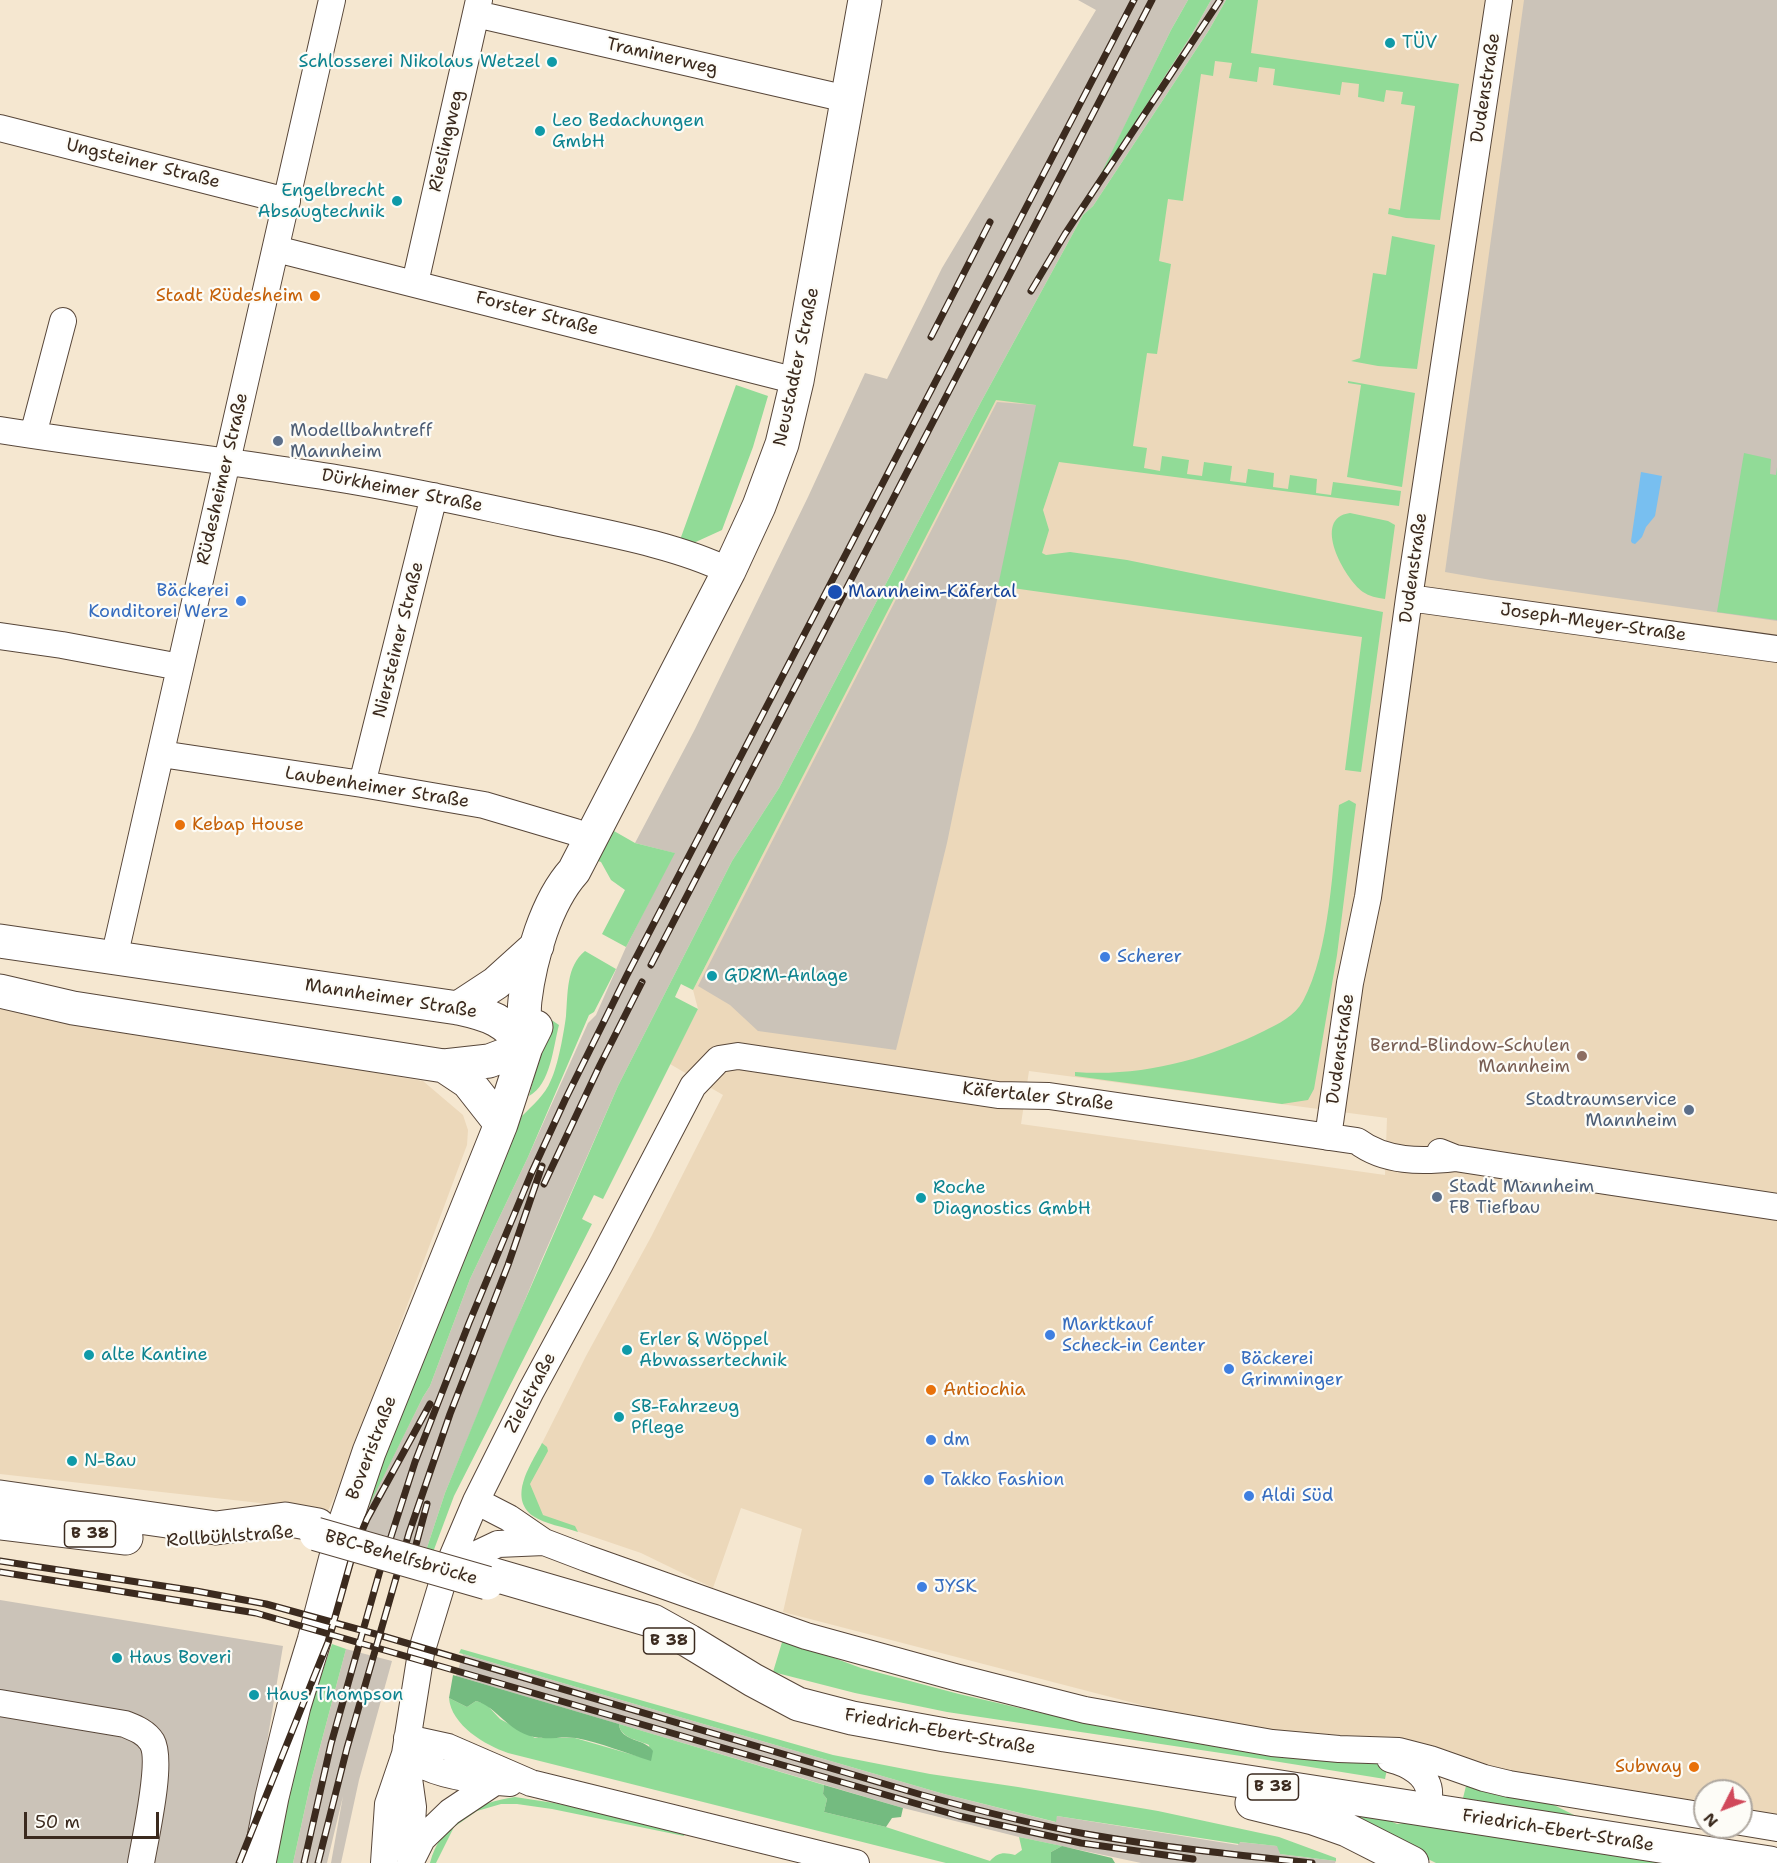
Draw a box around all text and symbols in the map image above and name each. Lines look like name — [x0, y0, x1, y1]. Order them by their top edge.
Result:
street label: Dudenstraße — [1467, 31, 1505, 145]
place label: TÜV — [1402, 32, 1437, 54]
street label: Traminerweg — [604, 34, 720, 80]
marker: TÜV — [1383, 36, 1397, 50]
place label: Schlosserei Nikolaus Wetzel — [299, 51, 540, 73]
marker: Schlosserei Nikolaus Wetzel — [545, 55, 559, 69]
street label: Rieslingweg — [425, 88, 469, 194]
place label: Leo Bedachungen GmbH — [552, 110, 704, 152]
marker: Leo Bedachungen GmbH — [533, 124, 547, 138]
street label: Ungsteiner Straße — [64, 134, 222, 194]
place label: Engelbrecht Absaugtechnik — [257, 180, 385, 222]
marker: Engelbrecht Absaugtechnik — [390, 194, 404, 208]
place label: Stadt Rüdesheim — [156, 285, 303, 307]
street label: Neustadter Straße — [770, 286, 824, 448]
street label: Forster Straße — [473, 287, 601, 341]
marker: Stadt Rüdesheim — [308, 289, 322, 303]
street label: Rüdesheimer Straße — [193, 391, 253, 567]
place label: Modellbahntreff Mannheim — [290, 420, 432, 462]
marker: Modellbahntreff Mannheim — [271, 434, 285, 448]
street label: Dürkheimer Straße — [320, 465, 484, 517]
street label: Dudenstraße — [1396, 511, 1432, 625]
street label: Niersteiner Straße — [369, 560, 429, 720]
place label: Bäckerei Konditorei Werz — [88, 580, 229, 622]
place label: Mannheim-Käfertal — [848, 581, 1017, 603]
marker: Mannheim-Käfertal — [826, 583, 844, 601]
marker: Bäckerei Konditorei Werz — [234, 594, 248, 608]
street label: Joseph-Meyer-Straße — [1499, 599, 1687, 647]
street label: Laubenheimer Straße — [283, 763, 471, 813]
place label: Kebap House — [192, 814, 304, 836]
marker: Kebap House — [173, 818, 187, 832]
place label: Scherer — [1117, 946, 1182, 968]
marker: Scherer — [1098, 950, 1112, 964]
place label: GDRM-Anlage — [724, 965, 848, 987]
marker: GDRM-Anlage — [705, 969, 719, 983]
street label: Mannheimer Straße — [303, 975, 479, 1023]
street label: Dudenstraße — [1323, 992, 1359, 1106]
place label: Bernd-Blindow-Schulen Mannheim — [1370, 1035, 1570, 1078]
marker: Bernd-Blindow-Schulen Mannheim — [1575, 1049, 1589, 1063]
street label: Käfertaler Straße — [961, 1078, 1115, 1116]
place label: Stadtraumservice Mannheim — [1525, 1089, 1677, 1132]
marker: Stadtraumservice Mannheim — [1682, 1103, 1696, 1117]
place label: Stadt Mannheim FB Tiefbau — [1449, 1176, 1594, 1218]
place label: Roche Diagnostics GmbH — [933, 1177, 1091, 1220]
marker: Stadt Mannheim FB Tiefbau — [1430, 1190, 1444, 1204]
marker: Roche Diagnostics GmbH — [914, 1191, 928, 1205]
place label: Marktkauf Scheck-in Center — [1062, 1314, 1206, 1356]
marker: Marktkauf Scheck-in Center — [1043, 1328, 1057, 1342]
place label: Erler & Wöppel Abwassertechnik — [639, 1329, 787, 1372]
marker: Erler & Wöppel Abwassertechnik — [620, 1343, 634, 1357]
place label: alte Kantine — [101, 1344, 208, 1366]
marker: alte Kantine — [82, 1348, 96, 1362]
place label: Bäckerei Grimminger — [1241, 1348, 1343, 1390]
street label: Zielstraße — [501, 1349, 561, 1437]
marker: Bäckerei Grimminger — [1222, 1362, 1236, 1376]
place label: Antiochia — [943, 1379, 1026, 1401]
marker: Antiochia — [924, 1383, 938, 1397]
street label: Boveristraße — [342, 1393, 402, 1503]
place label: SB-Fahrzeug Pflege — [631, 1396, 739, 1438]
marker: SB-Fahrzeug Pflege — [612, 1410, 626, 1424]
place label: dm — [943, 1429, 970, 1451]
marker: dm — [924, 1433, 938, 1447]
place label: N-Bau — [84, 1450, 136, 1472]
marker: N-Bau — [65, 1454, 79, 1468]
place label: Takko Fashion — [941, 1469, 1064, 1491]
marker: Takko Fashion — [922, 1473, 936, 1487]
place label: Aldi Süd — [1261, 1485, 1333, 1507]
marker: Aldi Süd — [1242, 1489, 1256, 1503]
road number: B 38 — [64, 1521, 116, 1547]
street label: Rollbühlstraße — [165, 1522, 295, 1552]
street label: BBC-Behelfsbrücke — [322, 1526, 480, 1590]
place label: JYSK — [934, 1576, 977, 1598]
marker: JYSK — [915, 1580, 929, 1594]
road number: B 38 — [644, 1628, 694, 1654]
place label: Haus Boveri — [129, 1647, 232, 1669]
marker: Haus Boveri — [110, 1651, 124, 1665]
place label: Haus Thompson — [266, 1684, 403, 1706]
marker: Haus Thompson — [247, 1688, 261, 1702]
street label: Friedrich-Ebert-Straße — [843, 1705, 1037, 1759]
place label: Subway — [1615, 1756, 1682, 1778]
marker: Subway — [1687, 1760, 1701, 1774]
road number: B 38 — [1248, 1774, 1298, 1800]
north arrow — [1693, 1779, 1753, 1839]
scale bar — [27, 1800, 162, 1838]
street label: Friedrich-Ebert-Straße — [1461, 1805, 1655, 1857]
text: N — [1699, 1808, 1723, 1832]
text: 50 m — [35, 1810, 80, 1834]

